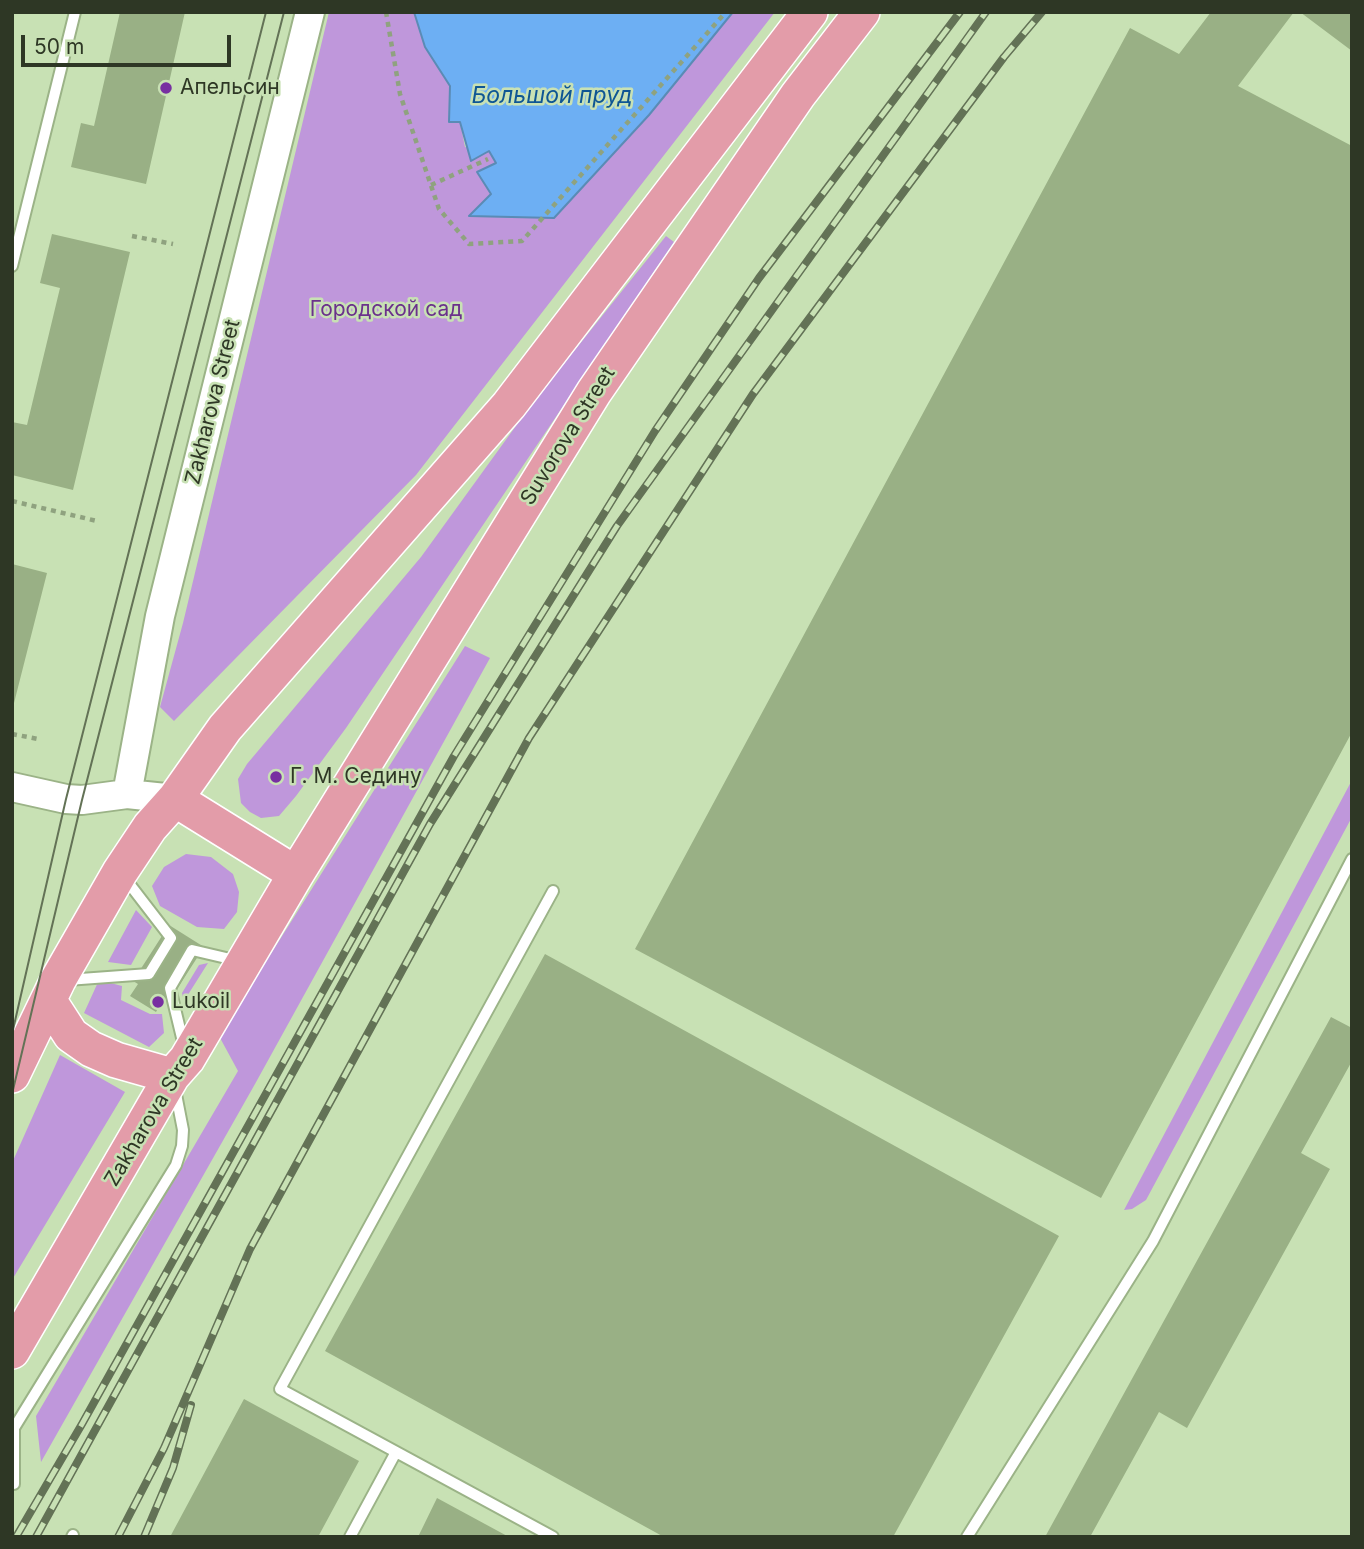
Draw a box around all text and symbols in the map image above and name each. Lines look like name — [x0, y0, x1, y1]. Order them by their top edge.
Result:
scale bar — [24, 21, 234, 65]
text: 50 m — [34, 34, 84, 59]
place label: Апельсин — [180, 75, 280, 101]
marker: Апельсин — [158, 80, 174, 96]
water label: Большой пруд — [471, 82, 633, 110]
park label: Городской сад — [310, 297, 462, 323]
street label: Zakharova Street — [180, 317, 246, 487]
street label: Suvorova Street — [515, 362, 621, 510]
place label: Г. М. Седину — [290, 764, 422, 790]
marker: Г. М. Седину — [268, 769, 284, 785]
place label: Lukoil — [172, 989, 230, 1015]
marker: Lukoil — [150, 994, 166, 1010]
street label: Zakharova Street — [100, 1033, 208, 1191]

